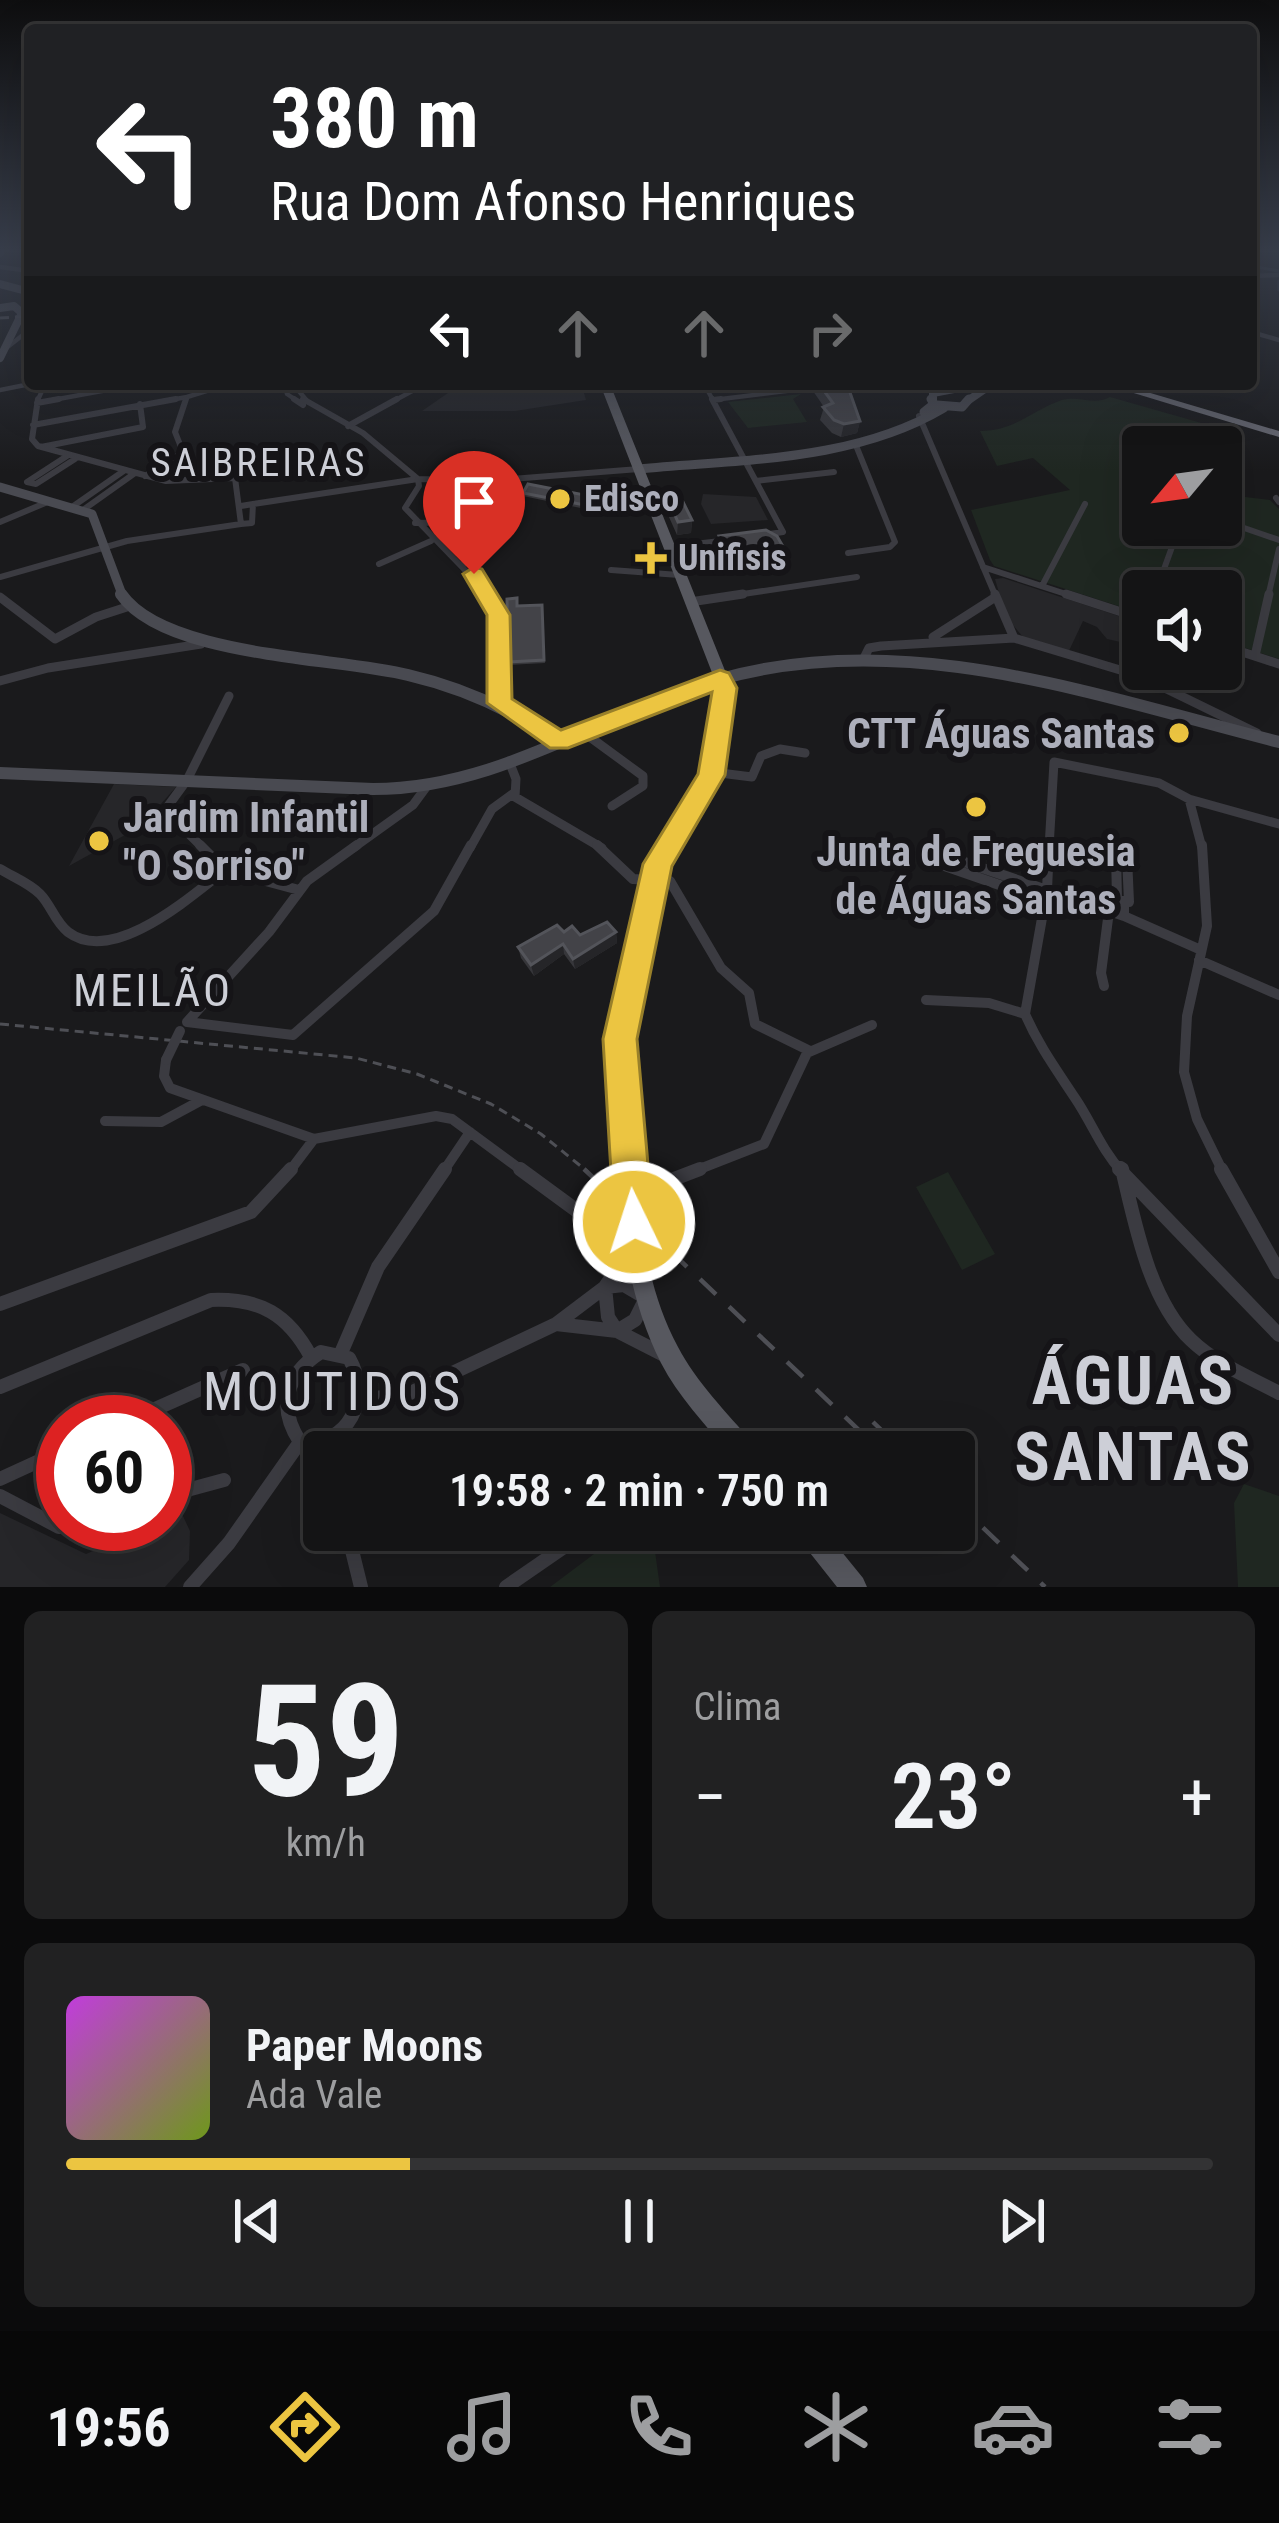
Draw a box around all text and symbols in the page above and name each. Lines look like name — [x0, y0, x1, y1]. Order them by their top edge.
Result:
text: 380 m — [270, 69, 479, 168]
icon: left — [72, 72, 228, 228]
text: Rua Dom Afonso Henriques — [270, 170, 857, 233]
icon: left — [419, 300, 485, 366]
icon: ahead — [545, 300, 611, 366]
icon: ahead — [671, 300, 737, 366]
icon: right — [797, 300, 863, 366]
north arrow — [1122, 426, 1242, 546]
map controls — [1122, 426, 1242, 690]
district label: SAIBREIRAS — [150, 440, 368, 486]
pin — [423, 451, 525, 574]
icon: arrive — [441, 469, 507, 535]
place label: Edisco — [584, 478, 679, 520]
marker: Edisco — [547, 486, 573, 512]
place label: Unifisis — [678, 537, 787, 579]
marker: Unifisis — [635, 542, 667, 574]
button: sound — [1122, 570, 1242, 690]
place label: CTT Águas Santas — [847, 709, 1155, 758]
marker: CTT Águas Santas — [1166, 720, 1192, 746]
place label: Jardim Infantil "O Sorriso" — [123, 793, 369, 890]
marker: Junta de Freguesia de Águas Santas — [963, 794, 989, 820]
place label: Junta de Freguesia de Águas Santas — [816, 827, 1136, 924]
marker: Jardim Infantil "O Sorriso" — [86, 828, 112, 854]
district label: MEILÃO — [73, 964, 233, 1017]
position arrow — [571, 1159, 697, 1285]
district label: ÁGUAS SANTAS — [1014, 1343, 1254, 1496]
district label: MOUTIDOS — [203, 1360, 463, 1423]
speed limit sign: 60 — [36, 1395, 192, 1551]
text: 19:58 · 2 min · 750 m — [449, 1464, 829, 1517]
text: 59 — [247, 1650, 405, 1833]
text: Clima — [694, 1684, 782, 1730]
text: 23° — [891, 1745, 1016, 1850]
text: − — [694, 1759, 727, 1836]
text: + — [1180, 1759, 1213, 1836]
text: km/h — [286, 1820, 366, 1866]
text: Paper Moons — [246, 2019, 483, 2072]
text: Ada Vale — [246, 2072, 382, 2118]
icon: previous — [224, 2188, 290, 2254]
icon: pause — [606, 2188, 672, 2254]
icon: next — [989, 2188, 1055, 2254]
icon: directions — [263, 2385, 347, 2469]
icon: music — [440, 2385, 524, 2469]
icon: phone — [617, 2385, 701, 2469]
icon: climate — [794, 2385, 878, 2469]
icon: car — [971, 2385, 1055, 2469]
icon: filters — [1148, 2385, 1232, 2469]
text: 19:56 — [47, 2396, 170, 2459]

